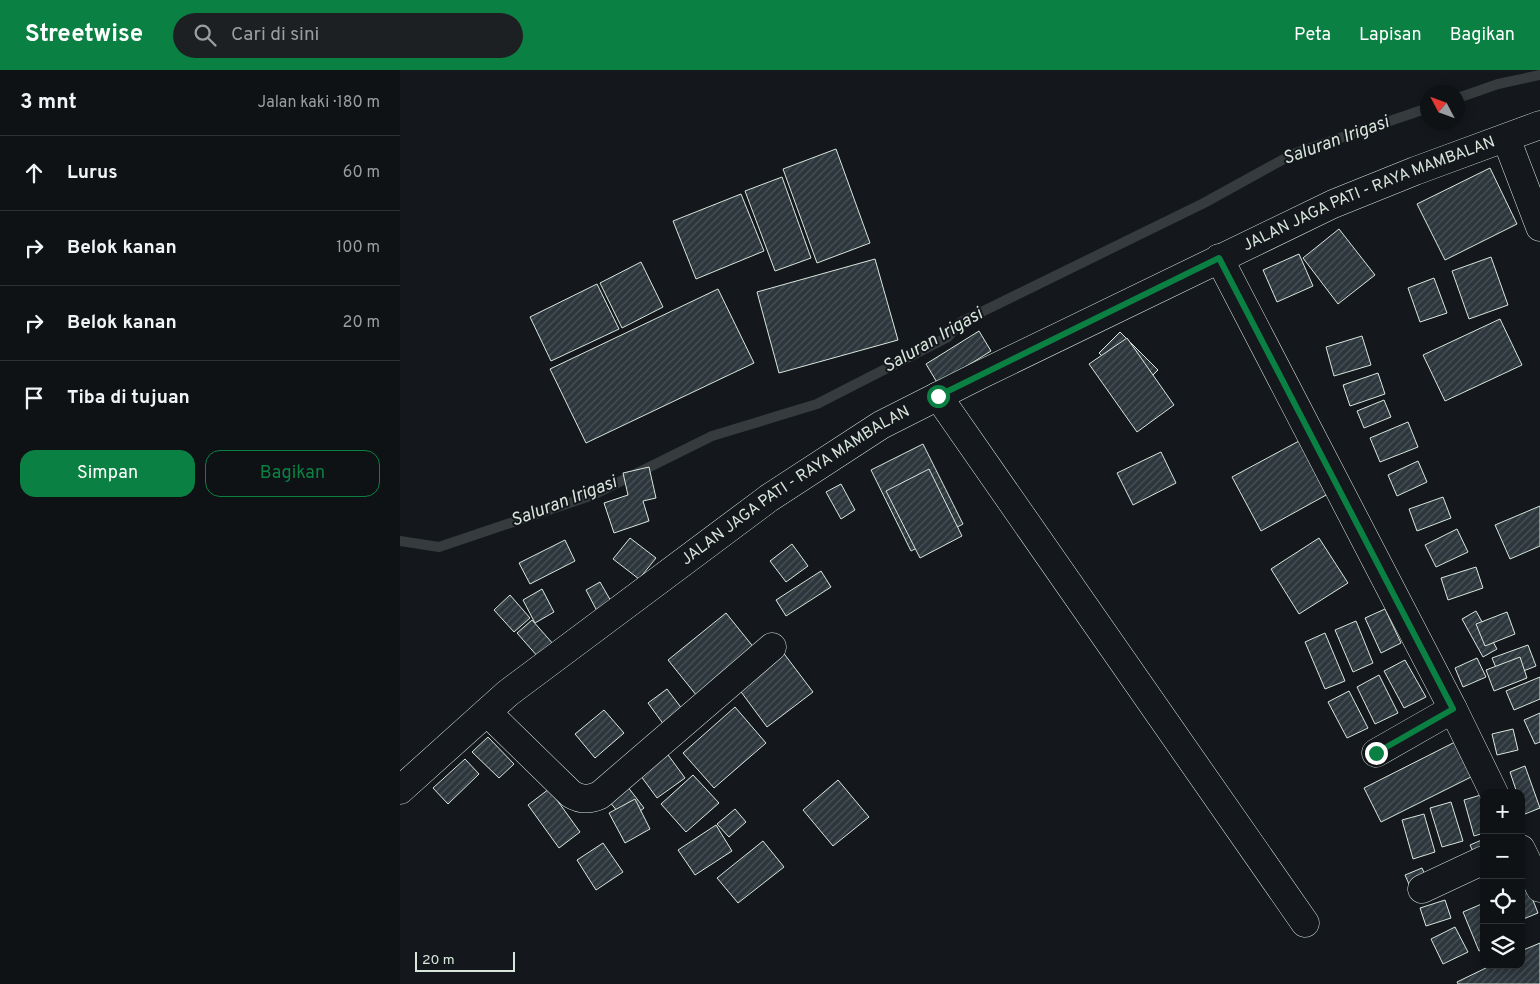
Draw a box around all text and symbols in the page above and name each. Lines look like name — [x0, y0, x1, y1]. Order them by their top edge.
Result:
search box — [173, 13, 523, 58]
text: Streetwise — [25, 20, 143, 50]
icon: search — [191, 21, 219, 49]
text: Cari di sini — [231, 23, 319, 47]
text: Peta — [1294, 24, 1331, 47]
text: Lapisan — [1359, 24, 1422, 47]
text: Bagikan — [1450, 24, 1515, 47]
north arrow — [1420, 85, 1465, 130]
text: 3 mnt — [20, 89, 77, 116]
text: Jalan kaki · 180 m — [258, 93, 380, 113]
water label: Saluran Irigasi — [1280, 111, 1394, 171]
street label: JALAN JAGA PATI - RAYA MAMBALAN — [1240, 132, 1498, 256]
icon: ahead — [20, 159, 48, 187]
text: Lurus — [67, 161, 118, 185]
text: 60 m — [343, 163, 380, 183]
icon: right — [20, 234, 48, 262]
text: Belok kanan — [67, 236, 177, 260]
text: 100 m — [336, 238, 380, 258]
water label: Saluran Irigasi — [879, 302, 988, 379]
icon: right — [20, 309, 48, 337]
text: Belok kanan — [67, 311, 177, 335]
text: 20 m — [343, 313, 380, 333]
icon: arrive — [20, 384, 48, 412]
route start — [927, 385, 950, 408]
text: Tiba di tujuan — [67, 386, 190, 410]
street label: JALAN JAGA PATI - RAYA MAMBALAN — [677, 402, 913, 570]
button: Simpan — [20, 450, 195, 497]
button: Bagikan — [205, 450, 380, 497]
water label: Saluran Irigasi — [508, 471, 622, 533]
route end — [1365, 742, 1388, 765]
map controls — [1480, 789, 1525, 969]
button: + — [1480, 789, 1525, 834]
button: − — [1480, 834, 1525, 879]
button: locate — [1480, 879, 1525, 924]
button: layers — [1480, 924, 1525, 969]
scale bar — [415, 949, 515, 972]
text: 20 m — [422, 952, 455, 969]

